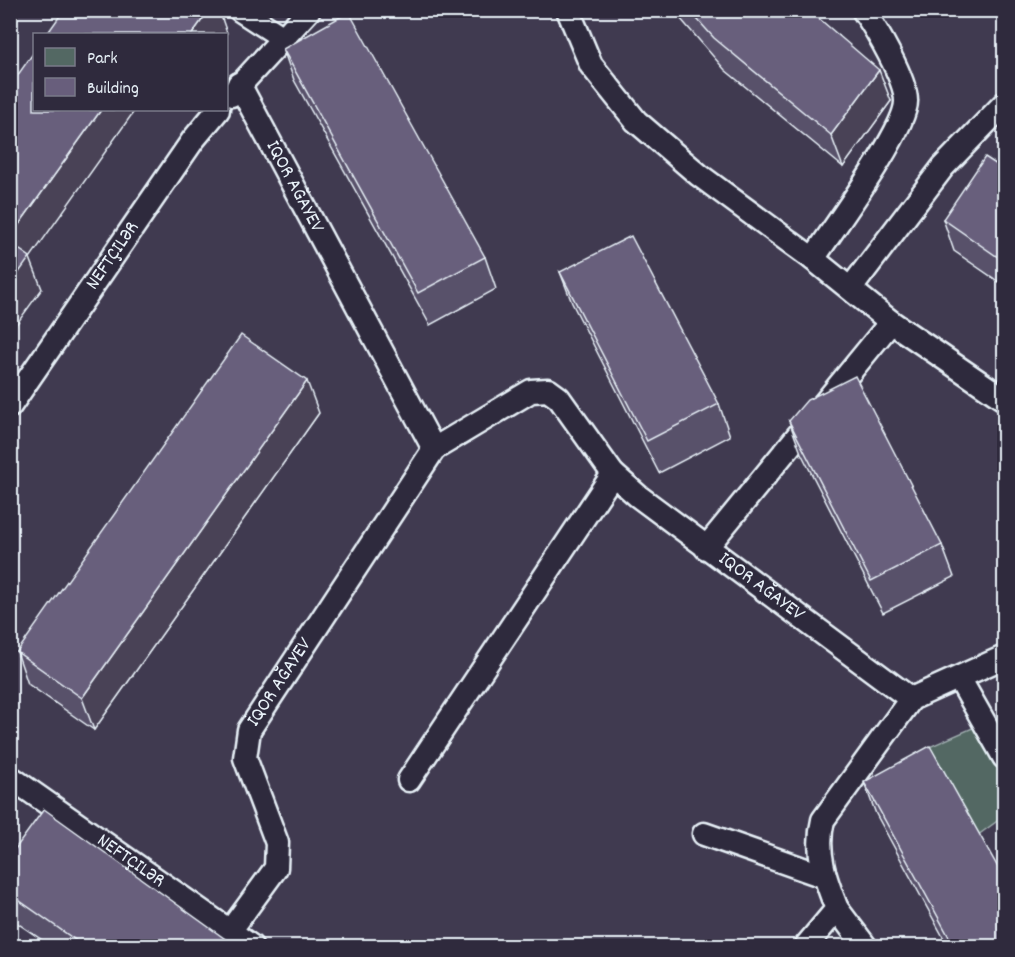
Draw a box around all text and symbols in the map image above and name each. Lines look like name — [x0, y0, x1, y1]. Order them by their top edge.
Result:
legend — [33, 33, 228, 111]
text: Park — [87, 47, 118, 72]
text: Building — [87, 77, 139, 102]
street label: İQOR AĞAYEV — [258, 136, 330, 239]
street label: NEFTÇILƏR — [80, 216, 147, 296]
street label: İQOR AĞAYEV — [712, 546, 810, 629]
street label: İQOR AĞAYEV — [241, 632, 320, 732]
street label: NEFTÇILƏR — [90, 828, 170, 895]

